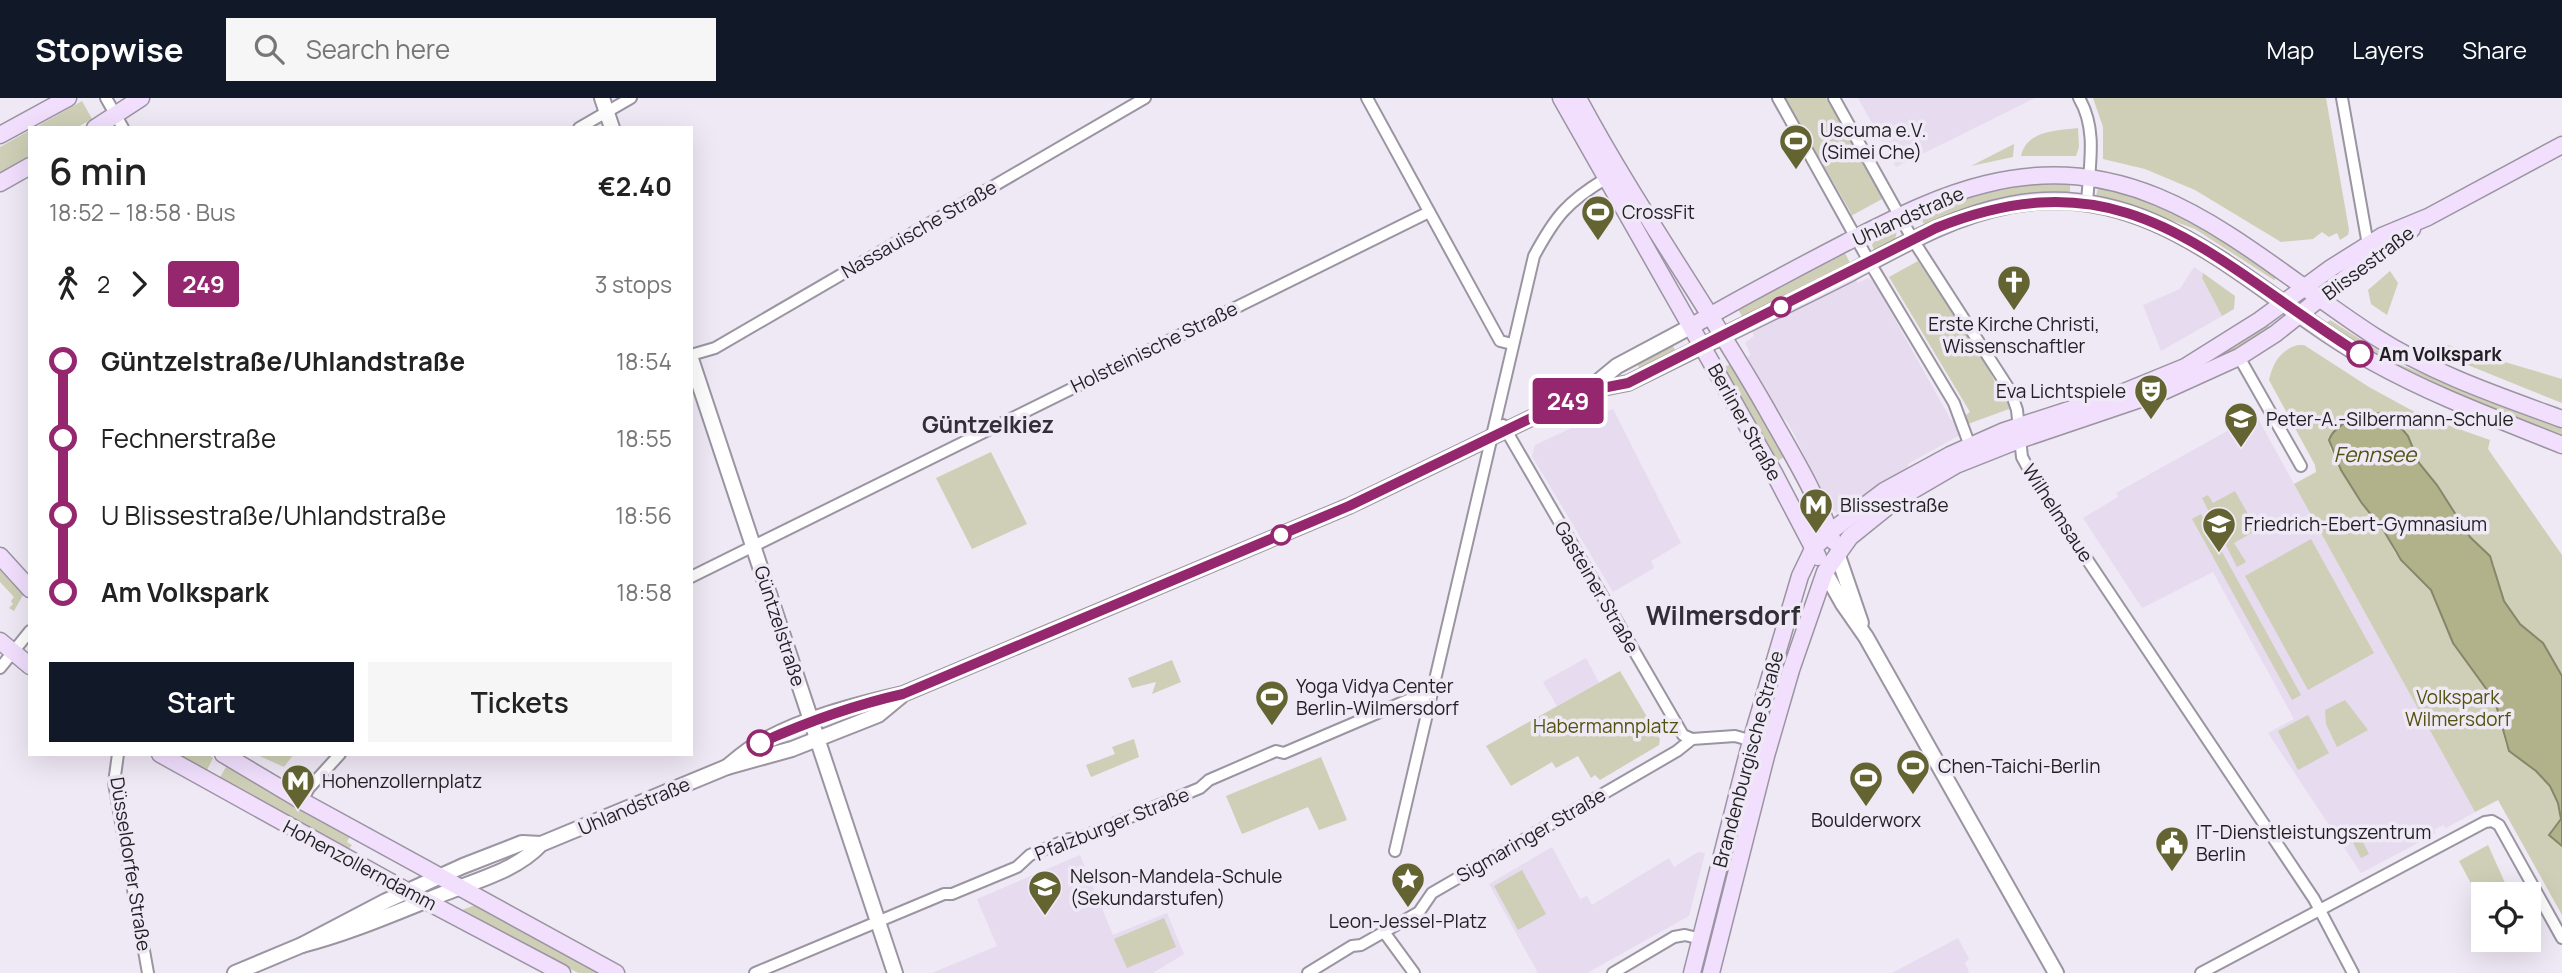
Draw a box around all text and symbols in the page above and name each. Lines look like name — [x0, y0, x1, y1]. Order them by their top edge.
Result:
search box — [226, 18, 716, 81]
text: Stopwise — [35, 27, 184, 72]
icon: search — [250, 30, 288, 68]
text: Search here — [306, 31, 450, 67]
text: Map — [2267, 33, 2314, 66]
text: Layers — [2352, 33, 2424, 66]
text: Share — [2462, 33, 2527, 66]
place label: Uscuma e.V. (Simei Che) — [1820, 117, 1926, 165]
sports icon: Uscuma e.V. (Simei Che) — [1777, 122, 1815, 171]
text: 6 min — [49, 144, 147, 196]
text: €2.40 — [598, 168, 672, 204]
street label: Nassauische Straße — [837, 174, 1001, 284]
street label: Uhlandstraße — [1848, 180, 1968, 252]
sports icon: CrossFit — [1579, 193, 1617, 242]
text: 18:52 – 18:58 · Bus — [49, 196, 236, 228]
place label: CrossFit — [1622, 199, 1695, 225]
street label: Blissestraße — [2317, 220, 2419, 306]
church icon: Erste Kirche Christi, Wissenschaftler — [1995, 263, 2033, 312]
icon: walk — [49, 265, 87, 303]
icon: forward — [120, 265, 158, 303]
text: 249 — [182, 267, 225, 300]
text: 2 — [97, 268, 110, 300]
text: 3 stops — [595, 268, 672, 300]
street label: Holsteinische Straße — [1066, 295, 1242, 399]
unlabelled marker — [1771, 297, 1791, 317]
place label: Erste Kirche Christi, Wissenschaftler — [1928, 311, 2100, 359]
marker: Am Volkspark — [2347, 341, 2373, 367]
place label: Am Volkspark — [2379, 341, 2502, 367]
text: Güntzelstraße/Uhlandstraße — [101, 343, 465, 379]
text: 18:54 — [616, 345, 672, 377]
street label: Berliner Straße — [1702, 359, 1788, 485]
theatre icon: Eva Lichtspiele — [2132, 372, 2170, 421]
line badge: 249 — [1528, 378, 1608, 424]
place label: Eva Lichtspiele — [1996, 378, 2126, 404]
text: 249 — [1547, 384, 1589, 417]
school or university icon: Peter-A.-Silbermann-Schule — [2222, 400, 2260, 449]
place label: Peter-A.-Silbermann-Schule — [2266, 406, 2514, 432]
district label: Güntzelkiez — [922, 408, 1054, 440]
text: Fechnerstraße — [101, 420, 276, 456]
text: 18:55 — [616, 422, 672, 454]
water label: Fennsee — [2334, 440, 2418, 468]
street label: Wilhelmsaue — [2017, 459, 2099, 567]
metro station icon: Blissestraße — [1797, 486, 1835, 535]
place label: Blissestraße — [1840, 492, 1949, 518]
text: U Blissestraße/Uhlandstraße — [101, 497, 446, 533]
text: 18:56 — [615, 499, 672, 531]
school or university icon: Friedrich-Ebert-Gymnasium — [2200, 505, 2238, 554]
place label: Friedrich-Ebert-Gymnasium — [2244, 511, 2487, 537]
street label: Gasteiner Straße — [1549, 516, 1645, 658]
unlabelled marker — [1271, 525, 1291, 545]
street label: Güntzelstraße — [748, 562, 812, 690]
text: Am Volkspark — [101, 574, 269, 610]
text: 18:58 — [616, 576, 672, 608]
district label: Wilmersdorf — [1646, 597, 1800, 633]
street label: Brandenburgische Straße — [1707, 648, 1789, 870]
button: Start — [49, 662, 354, 742]
button: Tickets — [368, 662, 672, 742]
place label: Yoga Vidya Center Berlin-Wilmersdorf — [1296, 673, 1459, 721]
sports icon: Yoga Vidya Center Berlin-Wilmersdorf — [1253, 678, 1291, 727]
park label: Volkspark Wilmersdorf — [2405, 684, 2511, 732]
park label: Habermannplatz — [1533, 713, 1679, 739]
unlabelled marker — [747, 730, 773, 756]
sports icon: Chen-Taichi-Berlin — [1894, 747, 1932, 796]
place label: Chen-Taichi-Berlin — [1938, 753, 2100, 779]
sports icon: Boulderworx — [1847, 759, 1885, 808]
metro station icon: Hohenzollernplatz — [279, 762, 317, 811]
place label: Hohenzollernplatz — [322, 768, 482, 794]
street label: Uhlandstraße — [574, 771, 694, 841]
street label: Düsseldorfer Straße — [104, 775, 158, 953]
street label: Pfalzburger Straße — [1031, 781, 1193, 867]
street label: Sigmaringer Straße — [1452, 782, 1610, 888]
place label: Boulderworx — [1811, 807, 1921, 833]
street label: Hohenzollerndamm — [279, 814, 441, 916]
place label: IT-Dienstleistungszentrum Berlin — [2196, 819, 2431, 867]
public building icon: IT-Dienstleistungszentrum Berlin — [2153, 824, 2191, 873]
place icon: Leon-Jessel-Platz — [1389, 860, 1427, 909]
place label: Nelson-Mandela-Schule (Sekundarstufen) — [1070, 863, 1282, 911]
school or university icon: Nelson-Mandela-Schule (Sekundarstufen) — [1026, 868, 1064, 917]
map controls — [2471, 882, 2541, 952]
button: locate — [2471, 882, 2541, 952]
place label: Leon-Jessel-Platz — [1329, 908, 1487, 934]

